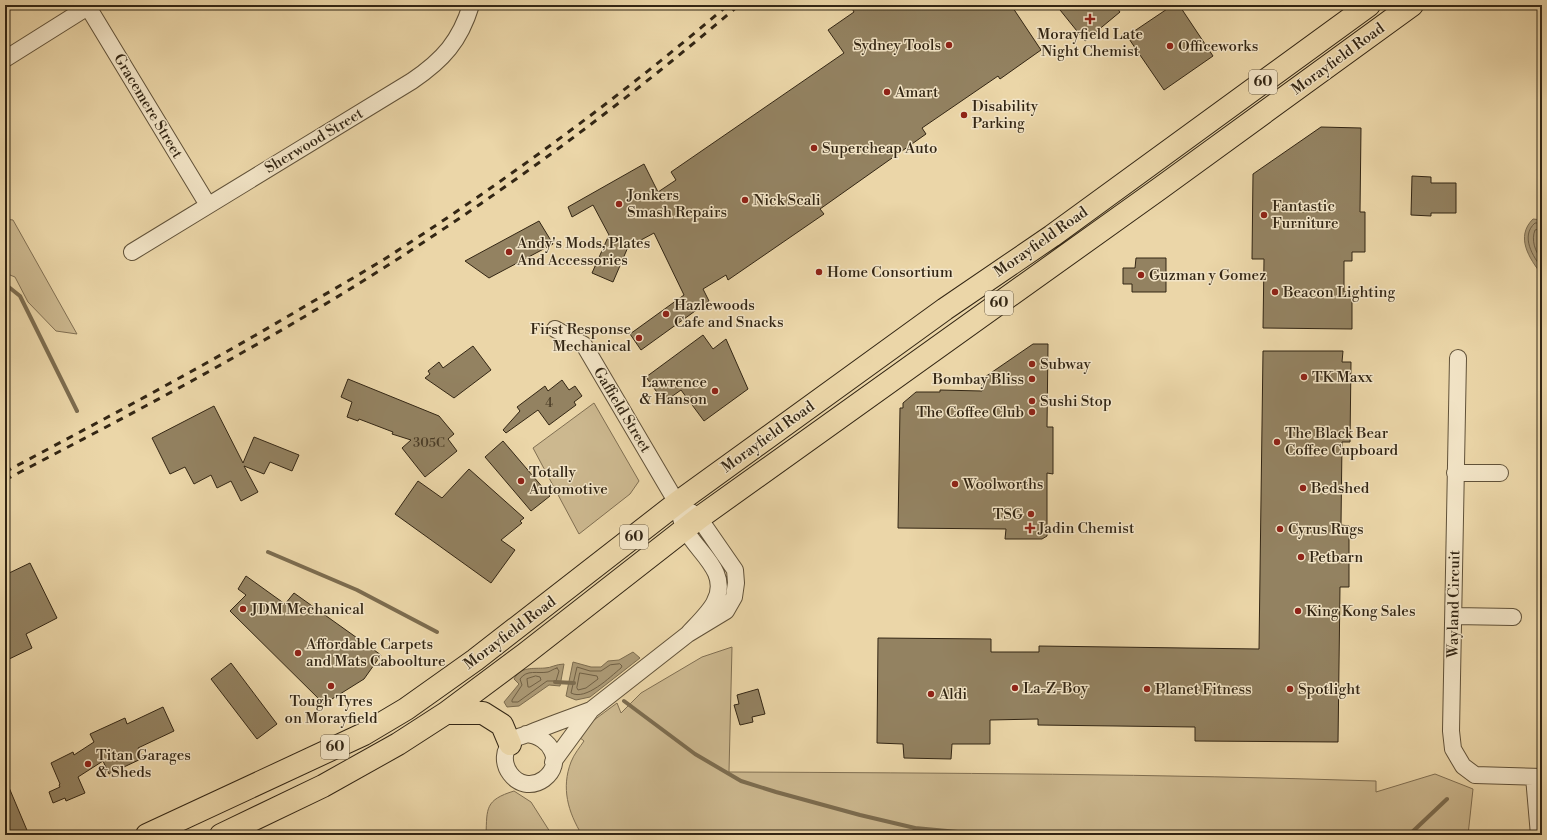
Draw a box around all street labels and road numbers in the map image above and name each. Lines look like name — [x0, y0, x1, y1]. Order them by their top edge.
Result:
street label: Morayfield Road — [1288, 19, 1389, 99]
street label: Gracemere Street — [109, 50, 187, 162]
road number: 60 — [1249, 70, 1277, 94]
street label: Sherwood Street — [261, 104, 367, 178]
street label: Morayfield Road — [990, 202, 1092, 281]
road number: 60 — [985, 291, 1013, 315]
street label: Gaffield Street — [589, 364, 655, 457]
street label: Morayfield Road — [718, 397, 819, 477]
road number: 60 — [620, 525, 648, 549]
street label: Wayland Circuit — [1444, 549, 1464, 659]
street label: Morayfield Road — [460, 592, 560, 674]
road number: 60 — [321, 735, 349, 759]

